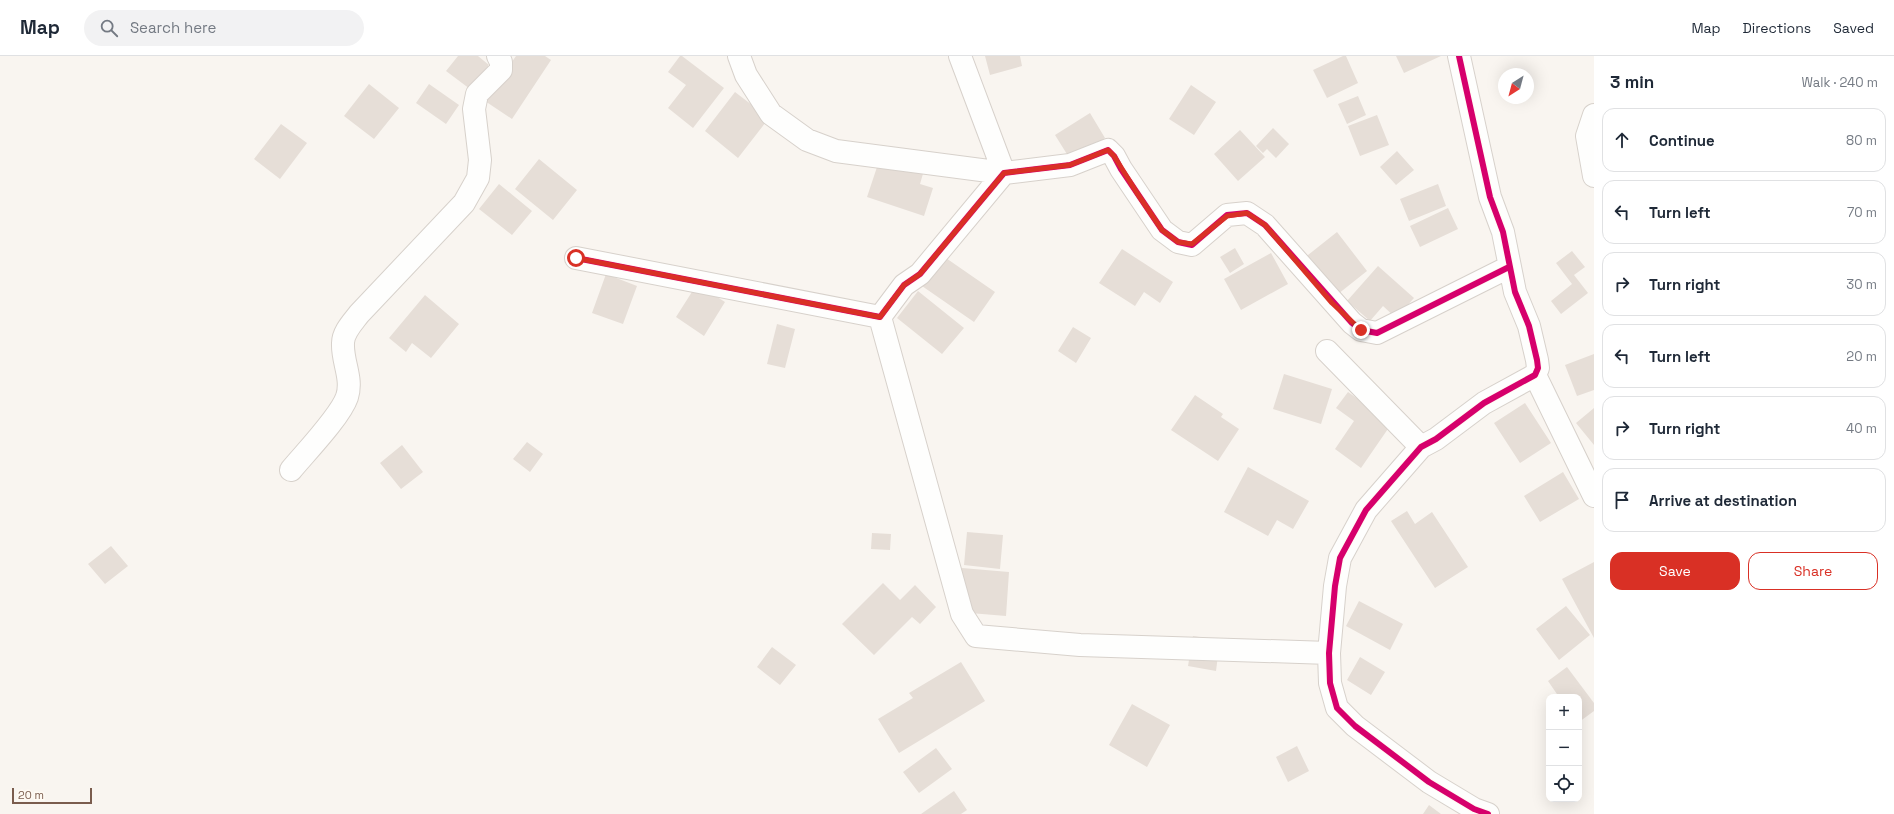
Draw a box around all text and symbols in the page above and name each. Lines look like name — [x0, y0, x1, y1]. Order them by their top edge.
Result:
search box — [84, 10, 364, 46]
text: Map — [20, 15, 60, 40]
icon: search — [98, 17, 120, 39]
text: Search here — [130, 18, 216, 37]
text: Map — [1691, 19, 1721, 37]
text: Directions — [1743, 19, 1811, 37]
text: Saved — [1833, 19, 1874, 37]
north arrow — [1498, 68, 1534, 104]
text: 3 min — [1610, 71, 1654, 93]
text: Walk · 240 m — [1802, 74, 1878, 91]
icon: ahead — [1611, 129, 1633, 151]
text: Continue — [1649, 131, 1715, 150]
text: 80 m — [1846, 132, 1877, 149]
icon: left — [1611, 201, 1633, 223]
text: Turn left — [1649, 203, 1711, 222]
text: 70 m — [1847, 204, 1877, 221]
route start — [567, 249, 585, 267]
icon: right — [1611, 273, 1633, 295]
text: Turn right — [1649, 275, 1720, 294]
text: 30 m — [1846, 276, 1877, 293]
route end — [1352, 321, 1370, 339]
icon: left — [1611, 345, 1633, 367]
text: Turn left — [1649, 347, 1711, 366]
text: 20 m — [1846, 348, 1877, 365]
icon: right — [1611, 417, 1633, 439]
text: Turn right — [1649, 419, 1720, 438]
text: 40 m — [1846, 420, 1877, 437]
icon: arrive — [1611, 489, 1633, 511]
text: Arrive at destination — [1649, 491, 1797, 510]
button: Save — [1610, 552, 1740, 590]
button: Share — [1748, 552, 1878, 590]
map controls — [1546, 694, 1582, 802]
button: + — [1546, 694, 1582, 730]
button: − — [1546, 730, 1582, 766]
button: locate — [1546, 766, 1582, 802]
scale bar — [12, 786, 92, 805]
text: 20 m — [18, 788, 44, 802]

